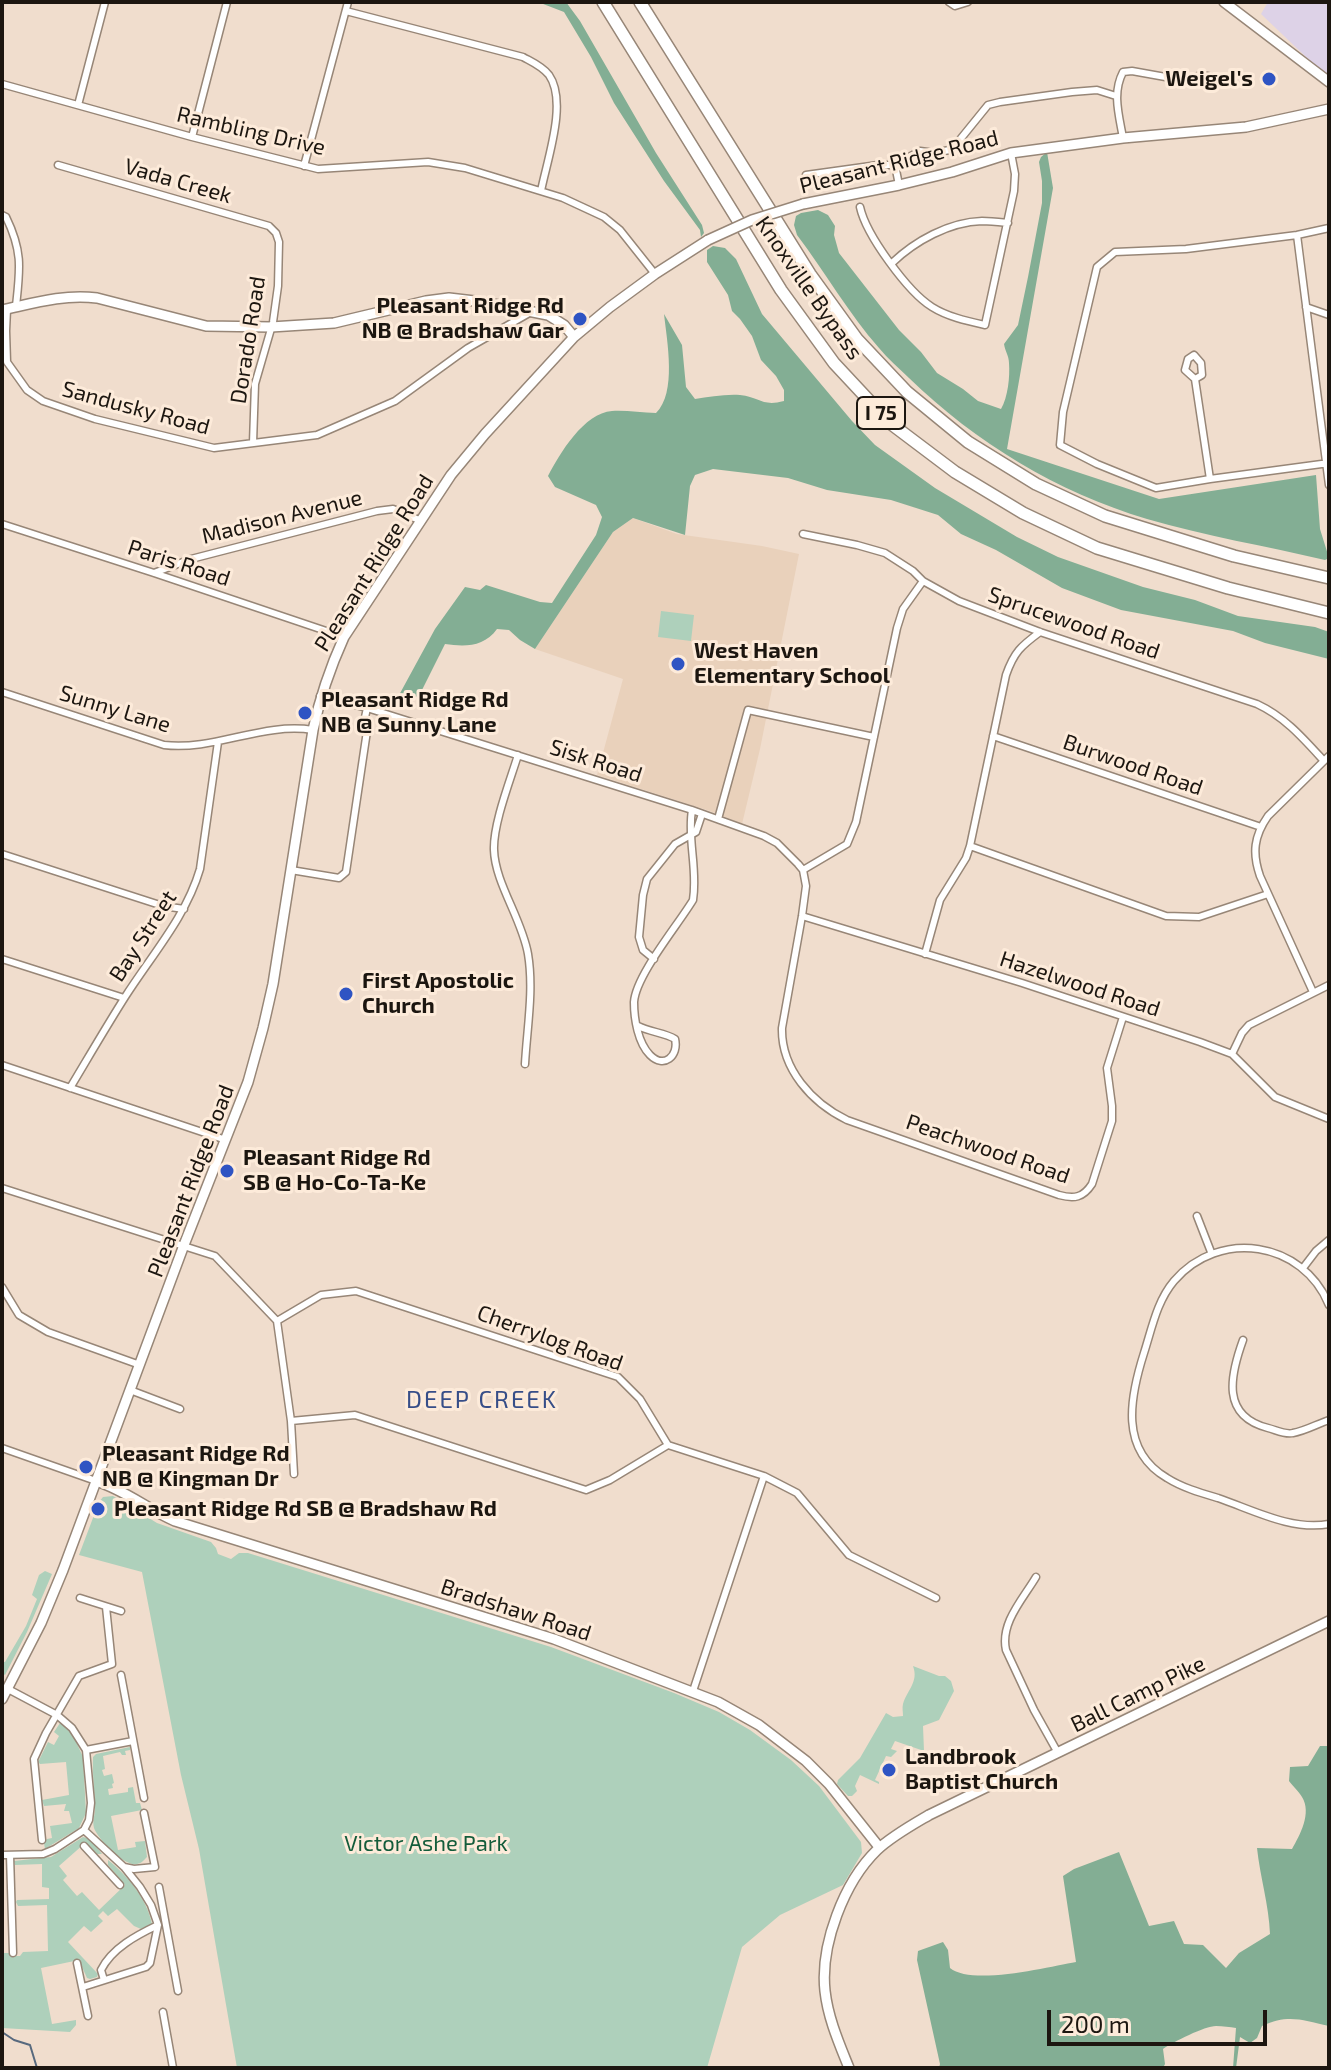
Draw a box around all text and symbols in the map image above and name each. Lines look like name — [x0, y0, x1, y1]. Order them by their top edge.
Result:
place label: Weigel's — [1165, 66, 1253, 92]
marker: Weigel's — [1260, 70, 1278, 88]
street label: Rambling Drive — [174, 101, 328, 161]
street label: Pleasant Ridge Road — [797, 125, 1001, 199]
street label: Vada Creek — [121, 153, 235, 209]
street label: Knoxville Bypass — [750, 211, 868, 365]
street label: Dorado Road — [225, 274, 271, 406]
place label: Pleasant Ridge Rd NB @ Bradshaw Gar — [362, 293, 564, 344]
marker: Pleasant Ridge Rd NB @ Bradshaw Gar — [571, 310, 589, 328]
street label: Sandusky Road — [59, 376, 213, 440]
road number: I 75 — [857, 397, 905, 429]
street label: Pleasant Ridge Road — [309, 470, 439, 656]
street label: Madison Avenue — [199, 484, 365, 550]
street label: Paris Road — [125, 534, 233, 592]
street label: Sprucewood Road — [985, 581, 1163, 665]
place label: West Haven Elementary School — [694, 638, 890, 690]
marker: West Haven Elementary School — [669, 655, 687, 673]
street label: Sunny Lane — [56, 680, 174, 738]
place label: Pleasant Ridge Rd NB @ Sunny Lane — [321, 687, 509, 738]
marker: Pleasant Ridge Rd NB @ Sunny Lane — [296, 704, 314, 722]
street label: Burwood Road — [1060, 729, 1206, 801]
street label: Sisk Road — [546, 734, 646, 788]
street label: Bay Street — [104, 885, 182, 987]
street label: Hazelwood Road — [996, 946, 1164, 1022]
place label: First Apostolic Church — [362, 968, 514, 1020]
marker: First Apostolic Church — [337, 985, 355, 1003]
street label: Pleasant Ridge Road — [142, 1081, 240, 1281]
street label: Peachwood Road — [903, 1109, 1073, 1189]
place label: Pleasant Ridge Rd SB @ Ho-Co-Ta-Ke — [243, 1145, 431, 1196]
marker: Pleasant Ridge Rd SB @ Ho-Co-Ta-Ke — [218, 1162, 236, 1180]
street label: Cherrylog Road — [473, 1299, 627, 1377]
district label: DEEP CREEK — [406, 1386, 558, 1414]
place label: Pleasant Ridge Rd NB @ Kingman Dr — [102, 1441, 290, 1492]
marker: Pleasant Ridge Rd NB @ Kingman Dr — [77, 1458, 95, 1476]
place label: Pleasant Ridge Rd SB @ Bradshaw Rd — [114, 1496, 497, 1522]
marker: Pleasant Ridge Rd SB @ Bradshaw Rd — [89, 1500, 107, 1518]
street label: Bradshaw Road — [437, 1573, 595, 1647]
street label: Ball Camp Pike — [1066, 1650, 1210, 1738]
place label: Landbrook Baptist Church — [905, 1744, 1058, 1796]
marker: Landbrook Baptist Church — [880, 1761, 898, 1779]
park label: Victor Ashe Park — [344, 1831, 508, 1857]
scale bar — [1051, 1994, 1271, 2044]
text: 200 m — [1061, 2009, 1130, 2038]

